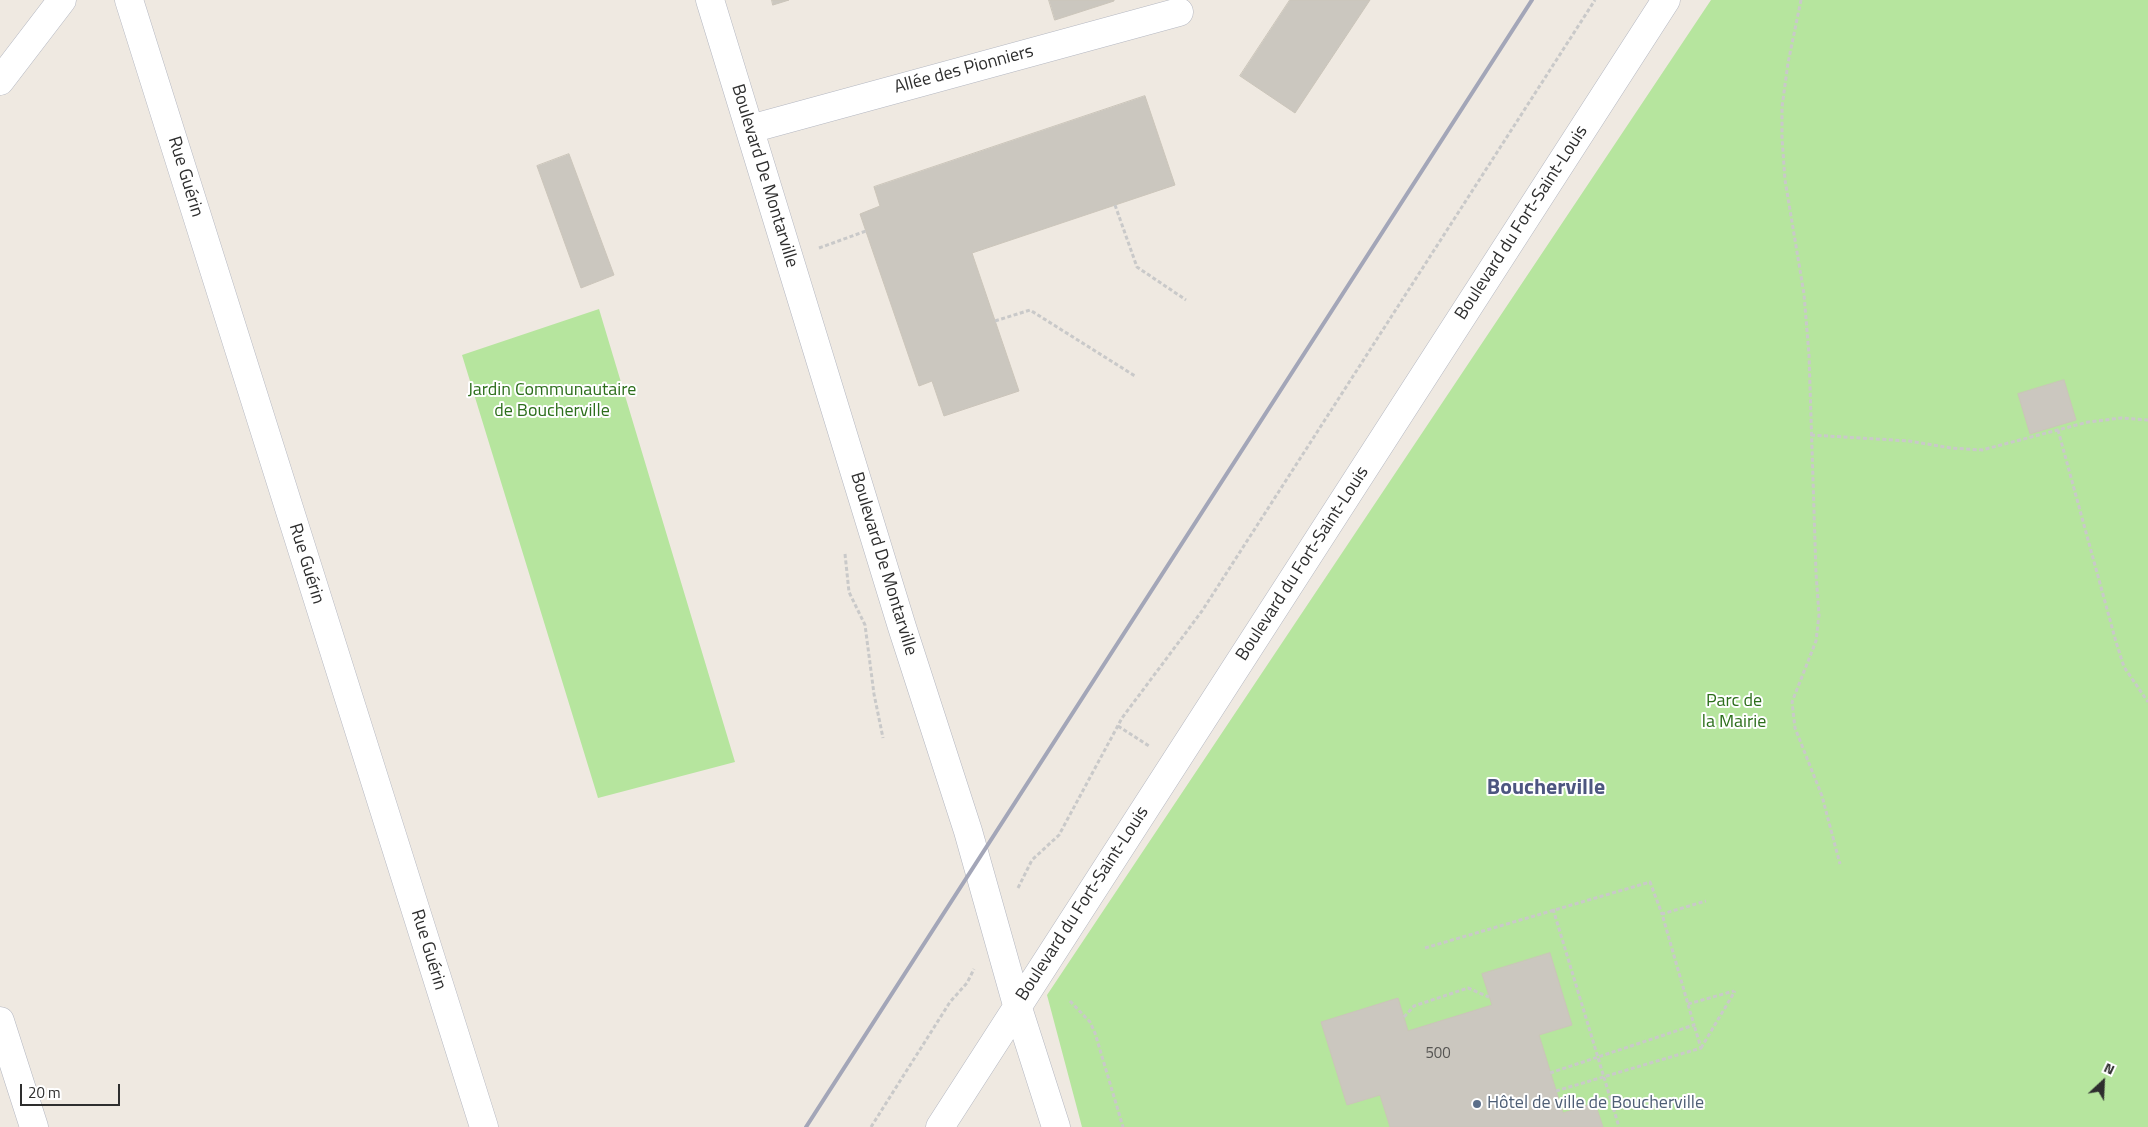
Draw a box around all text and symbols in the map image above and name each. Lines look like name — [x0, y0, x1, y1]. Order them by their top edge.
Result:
street label: Allée des Pionniers — [892, 41, 1036, 99]
street label: Boulevard De Montarville — [726, 82, 802, 270]
street label: Boulevard du Fort-Saint-Louis — [1451, 122, 1593, 324]
street label: Rue Guérin — [163, 134, 207, 220]
park label: Jardin Communautaire de Boucherville — [468, 380, 636, 422]
street label: Boulevard du Fort-Saint-Louis — [1232, 463, 1374, 665]
street label: Boulevard De Montarville — [845, 470, 921, 658]
street label: Rue Guérin — [284, 521, 328, 607]
park label: Parc de la Mairie — [1702, 691, 1766, 734]
district label: Boucherville — [1487, 776, 1605, 802]
street label: Boulevard du Fort-Saint-Louis — [1012, 803, 1154, 1005]
street label: Rue Guérin — [406, 907, 450, 993]
house number: 500 — [1425, 1045, 1451, 1063]
text: N — [2101, 1056, 2118, 1080]
north arrow — [2078, 1057, 2128, 1107]
scale bar — [22, 1074, 122, 1106]
text: 20 m — [28, 1081, 61, 1104]
place label: Hôtel de ville de Boucherville — [1487, 1093, 1704, 1115]
marker: Hôtel de ville de Boucherville — [1471, 1098, 1483, 1110]

